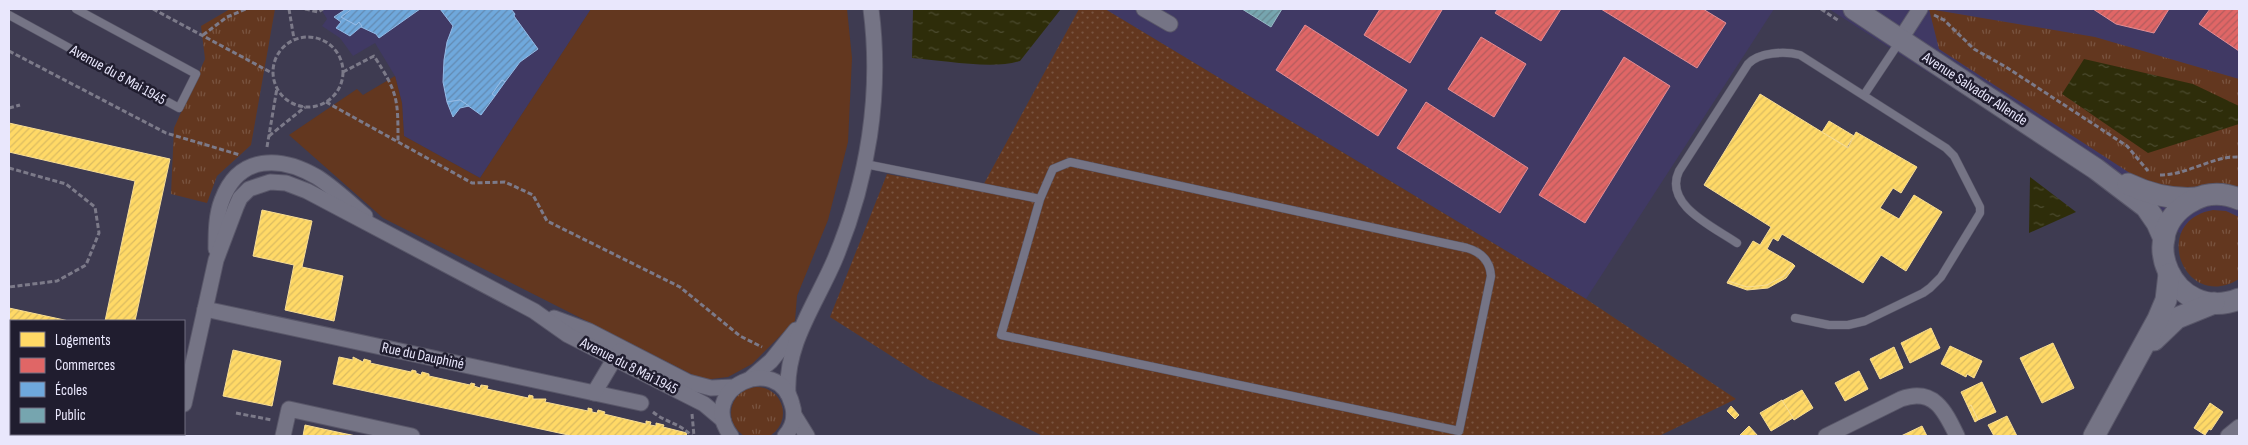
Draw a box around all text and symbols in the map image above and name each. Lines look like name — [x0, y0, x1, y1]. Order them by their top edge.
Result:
street label: Avenue du 8 Mai 1945 — [66, 40, 169, 109]
street label: Avenue Salvador Allende — [1918, 47, 2031, 130]
legend — [10, 320, 185, 435]
text: Logements — [55, 331, 111, 350]
street label: Avenue du 8 Mai 1945 — [576, 333, 681, 399]
street label: Rue du Dauphiné — [380, 338, 466, 374]
text: Commerces — [55, 356, 115, 375]
text: Écoles — [55, 381, 87, 400]
text: Public — [55, 406, 86, 425]

